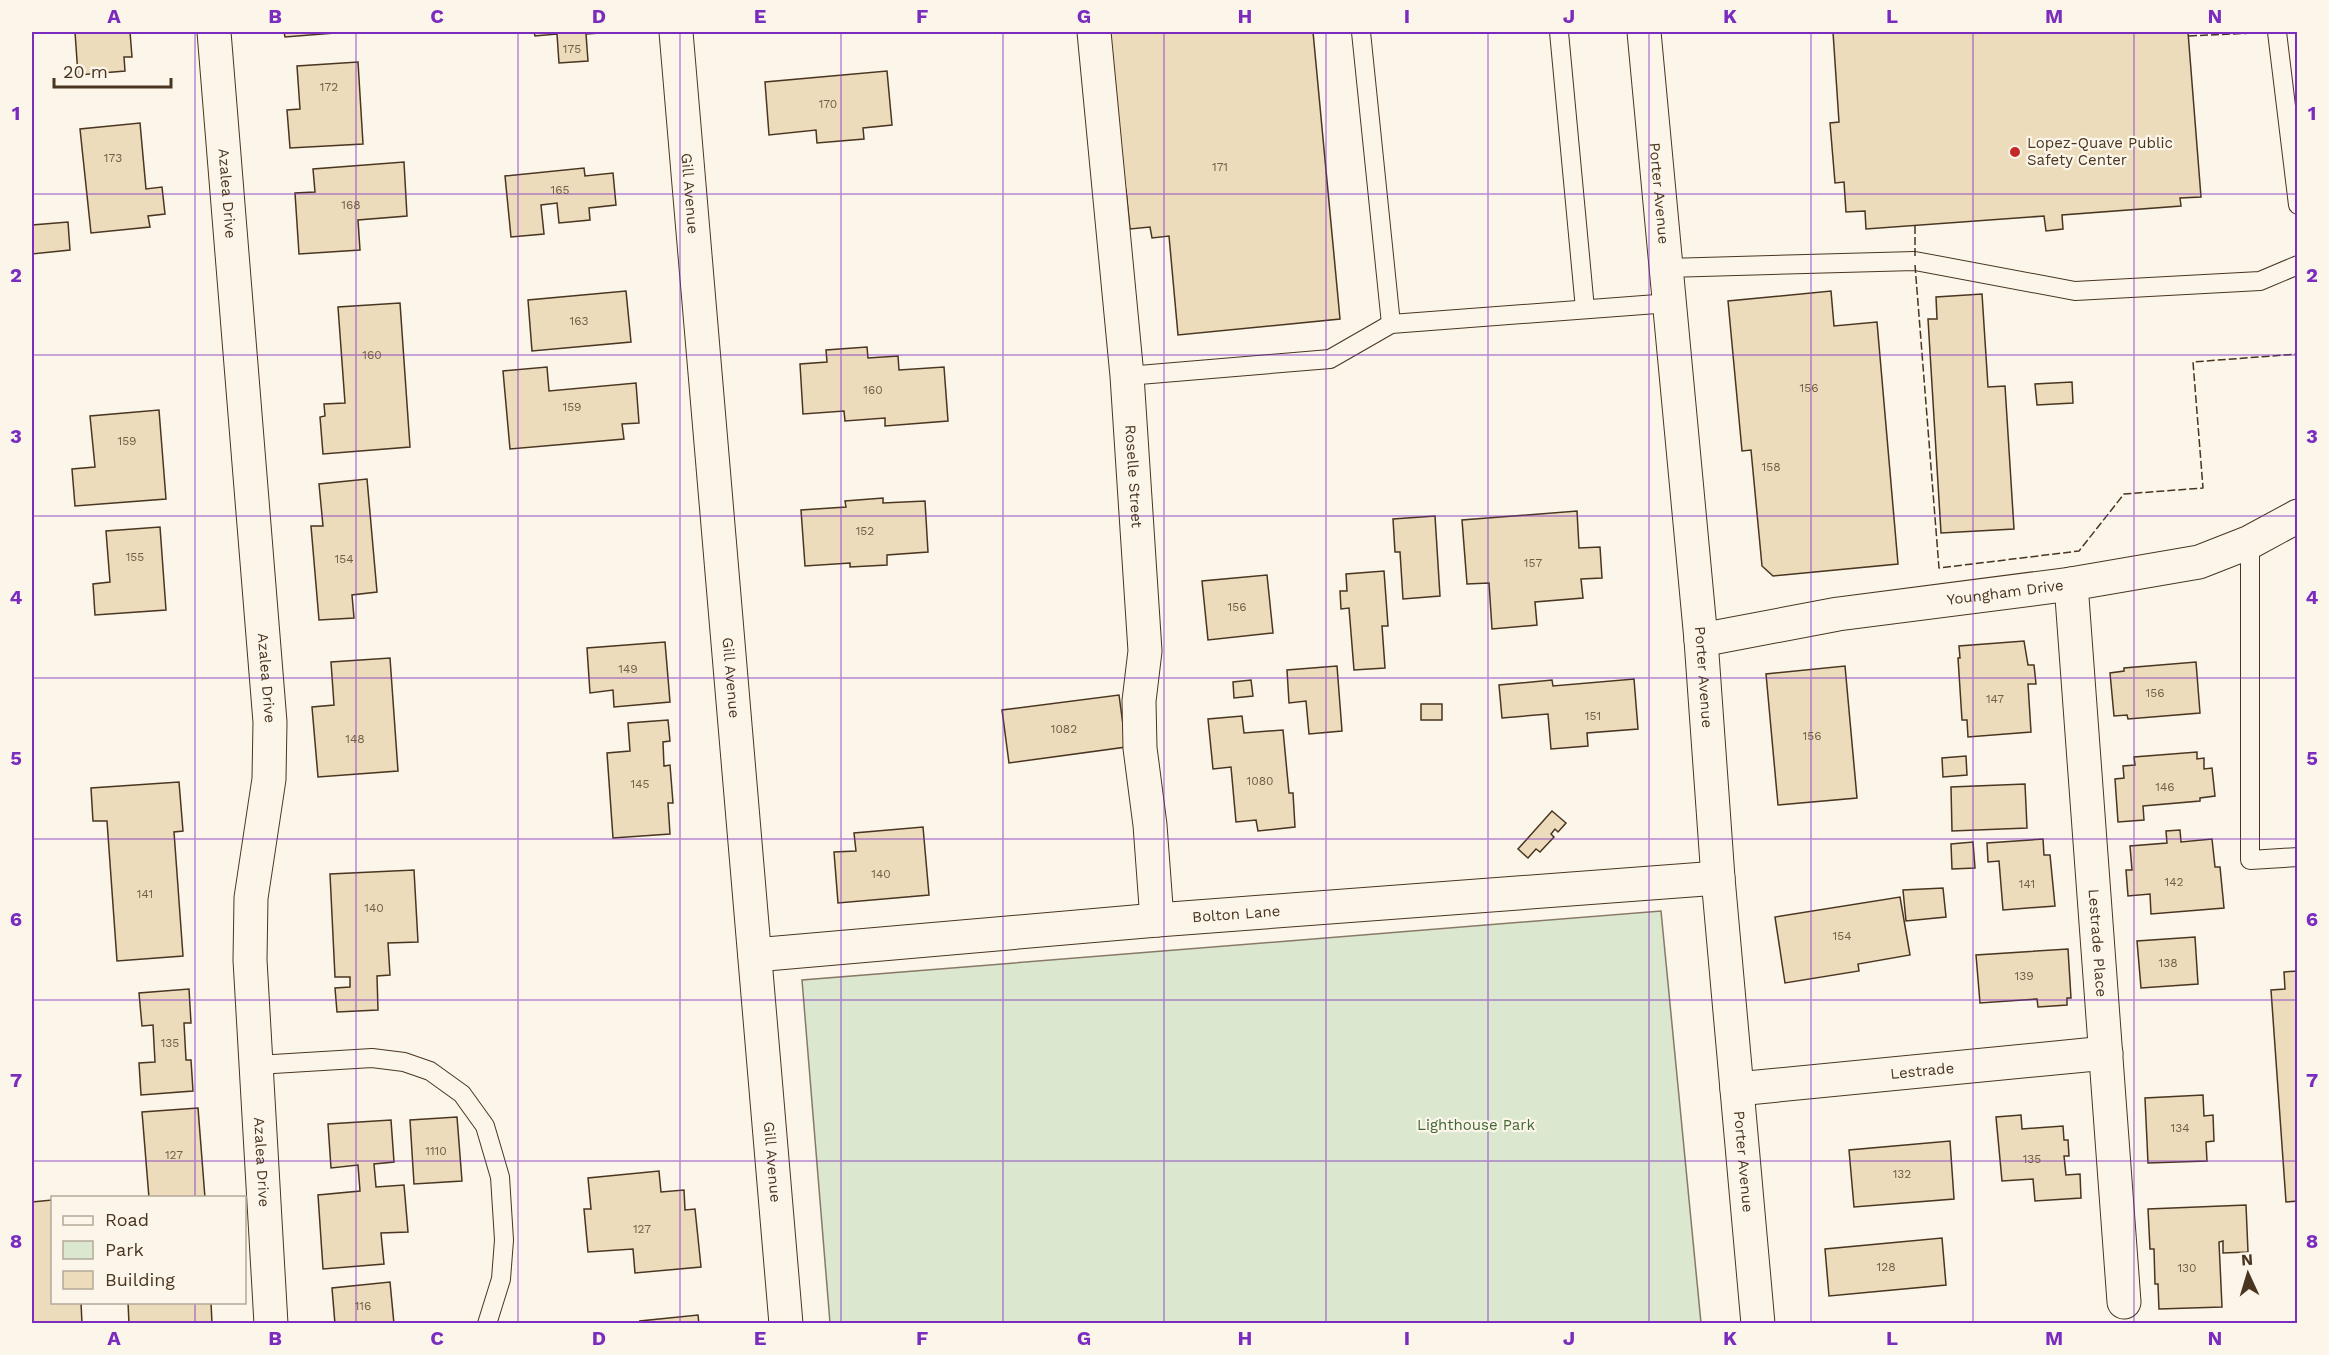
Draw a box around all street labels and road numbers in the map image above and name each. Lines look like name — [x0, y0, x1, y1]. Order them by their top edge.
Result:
street label: Porter Avenue — [1645, 142, 1673, 245]
street label: Azalea Drive — [214, 148, 240, 239]
street label: Gill Avenue — [677, 152, 702, 235]
street label: Roselle Street — [1121, 424, 1146, 529]
street label: Youngham Drive — [1946, 576, 2065, 609]
street label: Porter Avenue — [1691, 626, 1716, 729]
street label: Azalea Drive — [254, 632, 279, 724]
street label: Gill Avenue — [719, 636, 743, 719]
street label: Lestrade Place — [2085, 888, 2110, 998]
street label: Bolton Lane — [1192, 902, 1281, 926]
street label: Lestrade — [1889, 1059, 1955, 1083]
street label: Porter Avenue — [1730, 1110, 1757, 1213]
street label: Azalea Drive — [250, 1116, 273, 1208]
street label: Gill Avenue — [760, 1121, 785, 1203]

